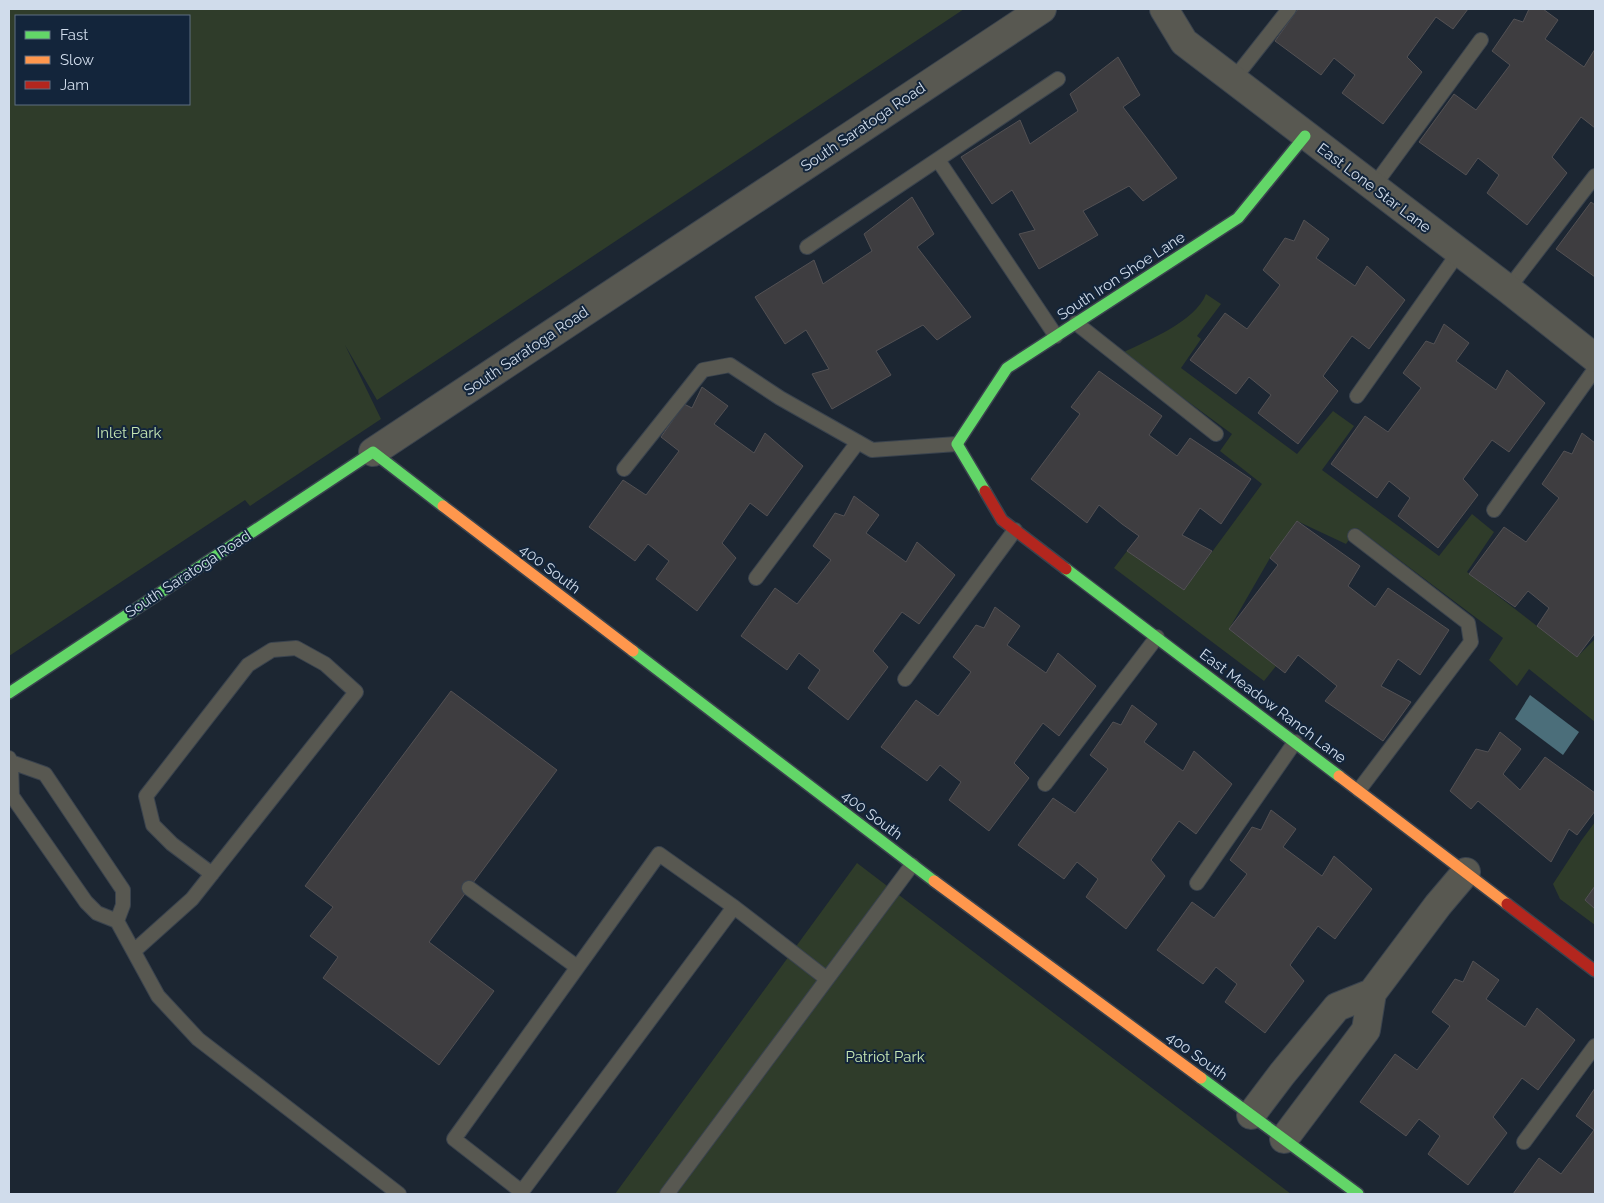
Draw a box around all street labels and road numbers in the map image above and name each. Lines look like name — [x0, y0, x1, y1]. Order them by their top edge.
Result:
street label: South Saratoga Road — [797, 79, 929, 175]
street label: East Lone Star Lane — [1314, 139, 1435, 237]
street label: South Iron Shoe Lane — [1054, 228, 1188, 324]
street label: South Saratoga Road — [460, 303, 592, 399]
street label: South Saratoga Road — [122, 527, 254, 621]
street label: 400 South — [516, 540, 584, 598]
street label: East Meadow Ranch Lane — [1196, 645, 1350, 767]
street label: 400 South — [838, 786, 906, 844]
street label: 400 South — [1163, 1028, 1231, 1084]

